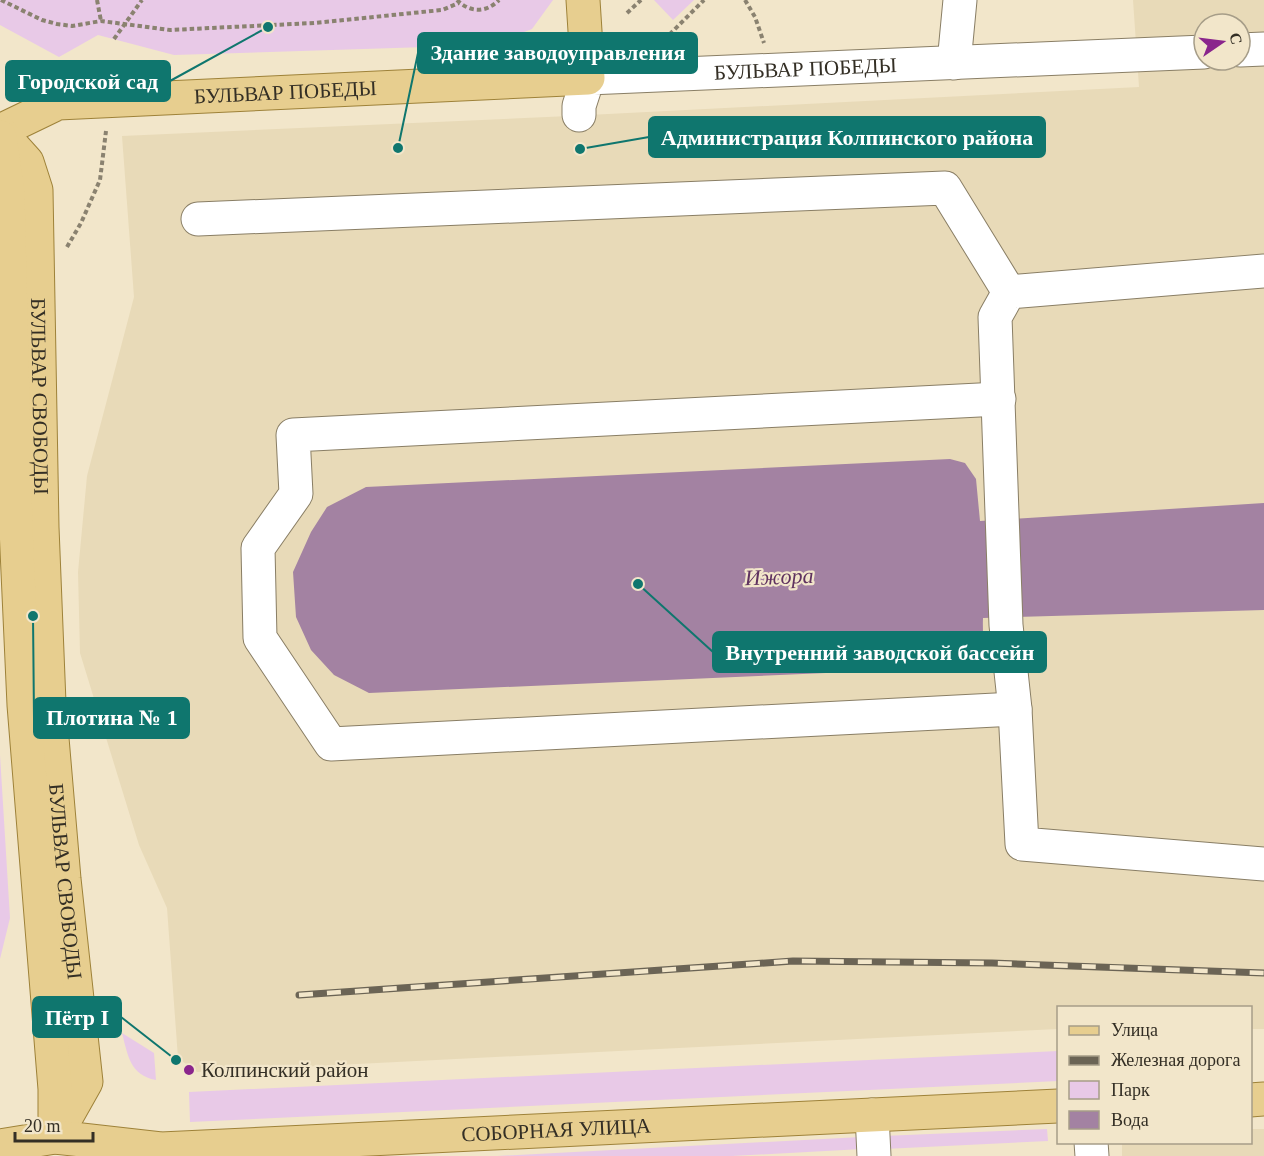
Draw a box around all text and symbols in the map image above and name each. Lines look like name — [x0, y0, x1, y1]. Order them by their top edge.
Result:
north arrow — [1192, 12, 1252, 72]
text: С — [1226, 31, 1246, 46]
callout: Здание заводоуправления — [418, 33, 697, 73]
text: Здание заводоуправления — [431, 40, 686, 65]
street label: БУЛЬВАР ПОБЕДЫ — [714, 53, 897, 85]
callout: Городской сад — [6, 61, 170, 101]
text: Городской сад — [18, 69, 158, 94]
street label: БУЛЬВАР ПОБЕДЫ — [193, 76, 377, 109]
callout: Администрация Колпинского района — [649, 117, 1045, 157]
text: Администрация Колпинского района — [661, 125, 1033, 150]
street label: БУЛЬВАР СВОБОДЫ — [26, 298, 53, 495]
water label: Ижора — [743, 563, 814, 590]
callout: Внутренний заводской бассейн — [713, 632, 1046, 672]
text: Внутренний заводской бассейн — [726, 640, 1035, 665]
callout: Плотина № 1 — [34, 698, 189, 738]
text: Плотина № 1 — [46, 705, 178, 730]
street label: БУЛЬВАР СВОБОДЫ — [44, 782, 87, 981]
callout: Пётр I — [33, 997, 121, 1037]
text: Пётр I — [45, 1005, 109, 1030]
legend — [1057, 1006, 1252, 1144]
text: Улица — [1111, 1020, 1158, 1040]
text: Железная дорога — [1111, 1050, 1240, 1070]
place label: Колпинский район — [201, 1058, 368, 1082]
marker: Колпинский район — [182, 1063, 196, 1077]
text: Парк — [1111, 1080, 1150, 1100]
scale bar — [15, 1105, 93, 1143]
text: Вода — [1111, 1110, 1149, 1130]
street label: СОБОРНАЯ УЛИЦА — [461, 1113, 652, 1147]
text: 20 m — [24, 1116, 61, 1136]

